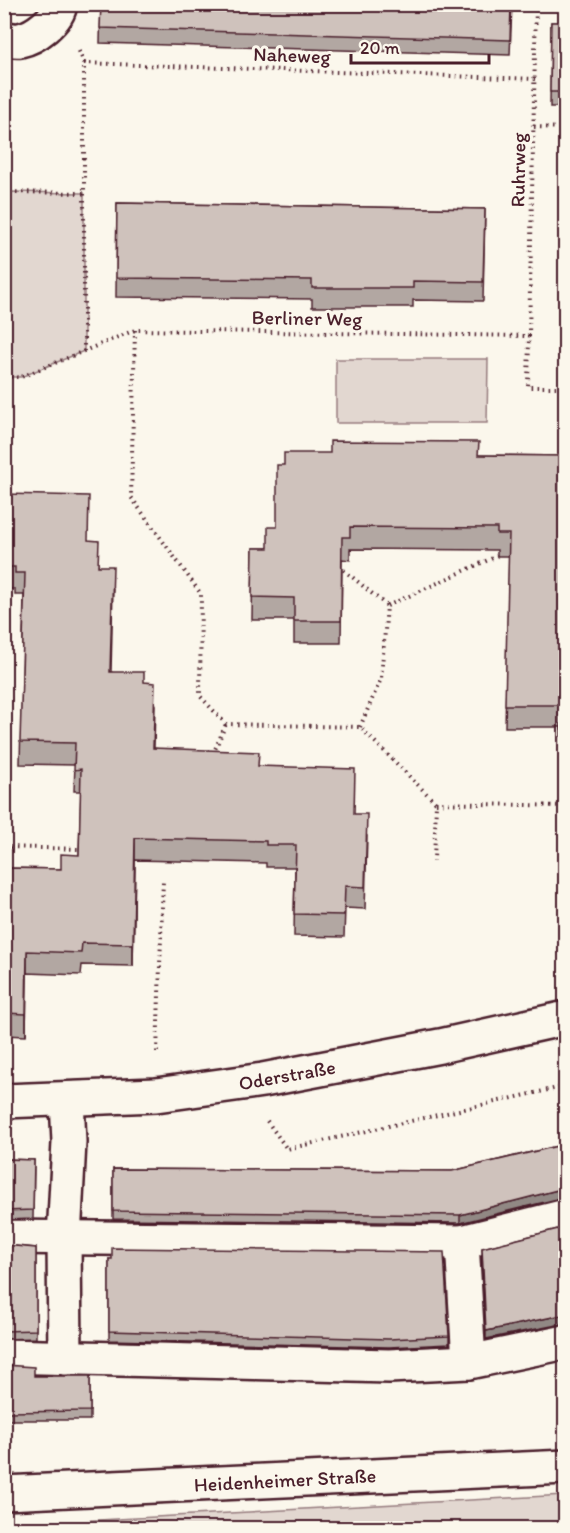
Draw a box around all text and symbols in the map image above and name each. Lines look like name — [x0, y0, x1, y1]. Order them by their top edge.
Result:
scale bar — [351, 27, 489, 65]
text: 20 m — [360, 37, 400, 59]
street label: Naheweg — [253, 42, 332, 68]
street label: Ruhrweg — [505, 132, 531, 208]
street label: Berliner Weg — [251, 305, 363, 331]
street label: Oderstraße — [237, 1055, 337, 1095]
street label: Heidenheimer Straße — [193, 1463, 377, 1497]

